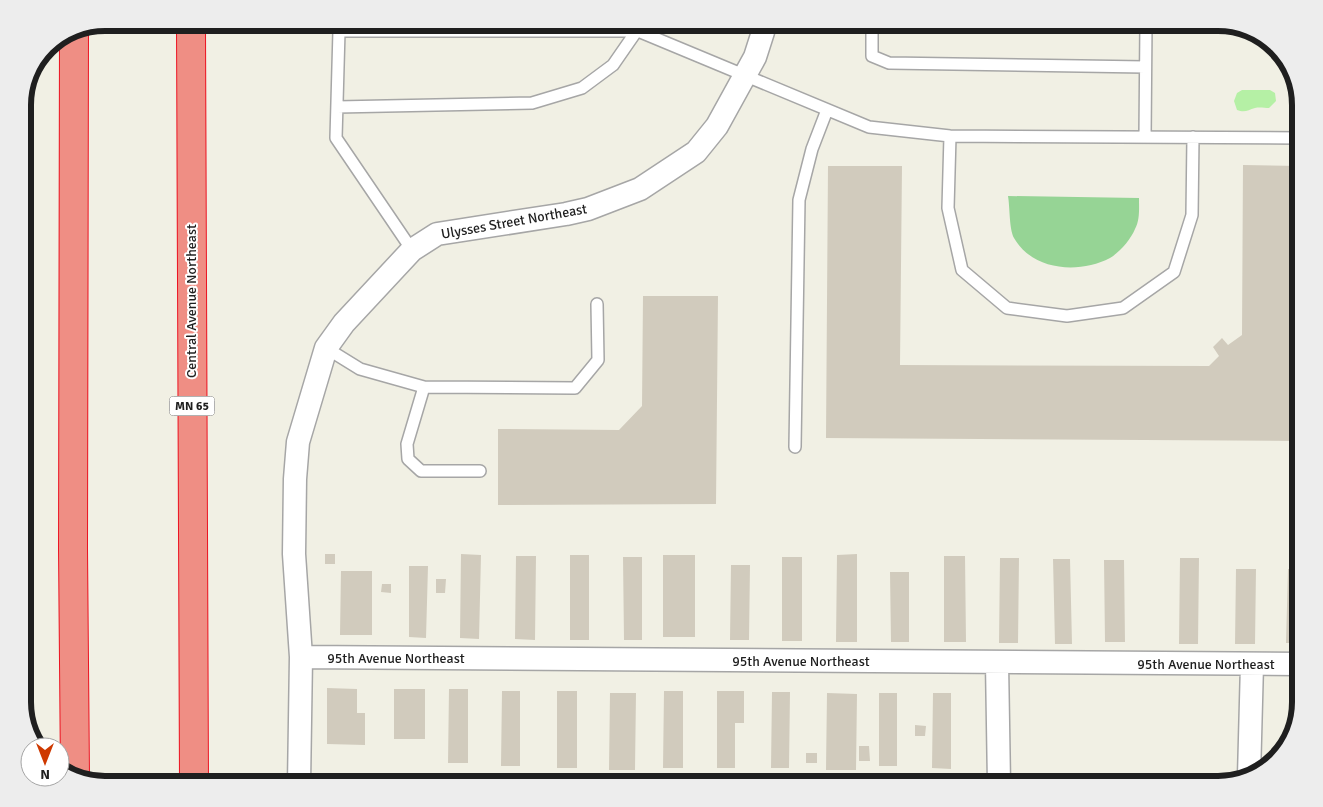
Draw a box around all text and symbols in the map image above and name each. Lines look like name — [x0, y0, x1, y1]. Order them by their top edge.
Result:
street label: Ulysses Street Northeast — [440, 200, 588, 243]
street label: Central Avenue Northeast — [183, 224, 200, 378]
road number: MN 65 — [170, 396, 214, 416]
street label: 95th Avenue Northeast — [327, 650, 465, 667]
street label: 95th Avenue Northeast — [732, 653, 870, 670]
street label: 95th Avenue Northeast — [1137, 656, 1275, 673]
north arrow — [20, 737, 70, 787]
text: N — [40, 766, 50, 783]

